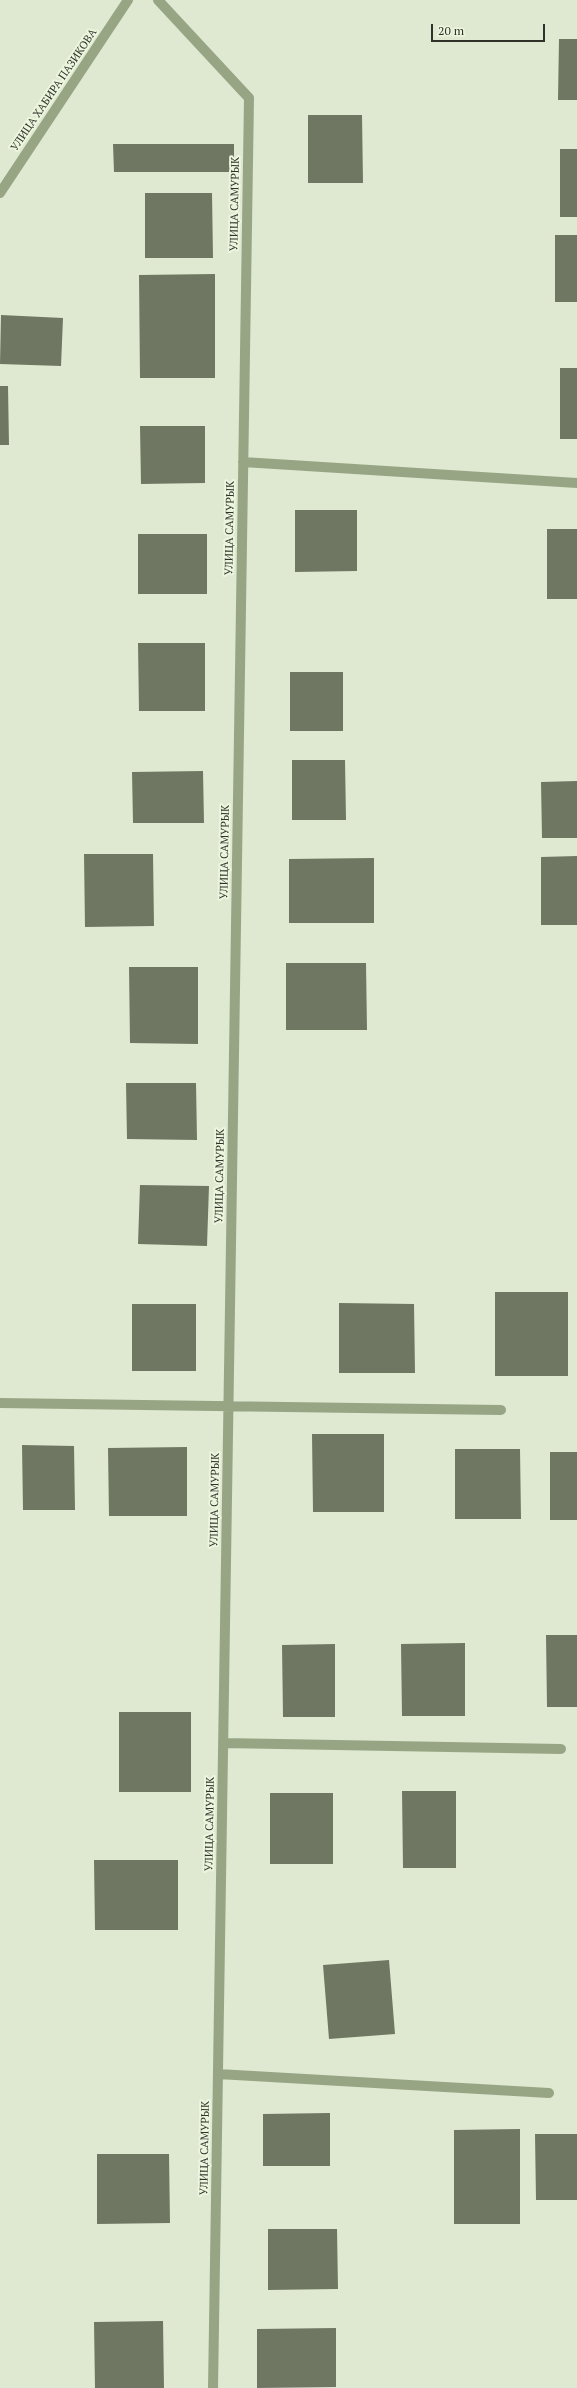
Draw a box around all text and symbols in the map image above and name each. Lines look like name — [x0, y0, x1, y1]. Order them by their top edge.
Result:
scale bar — [433, 16, 547, 42]
text: 20 m — [438, 23, 464, 38]
street label: УЛИЦА ХАБИРА ПАЗИКОВА — [8, 26, 100, 154]
street label: УЛИЦА САМУРЫК — [228, 157, 242, 251]
street label: УЛИЦА САМУРЫК — [223, 481, 237, 575]
street label: УЛИЦА САМУРЫК — [218, 805, 232, 899]
street label: УЛИЦА САМУРЫК — [213, 1129, 227, 1223]
street label: УЛИЦА САМУРЫК — [208, 1453, 222, 1547]
street label: УЛИЦА САМУРЫК — [203, 1777, 217, 1871]
street label: УЛИЦА САМУРЫК — [198, 2101, 212, 2195]

